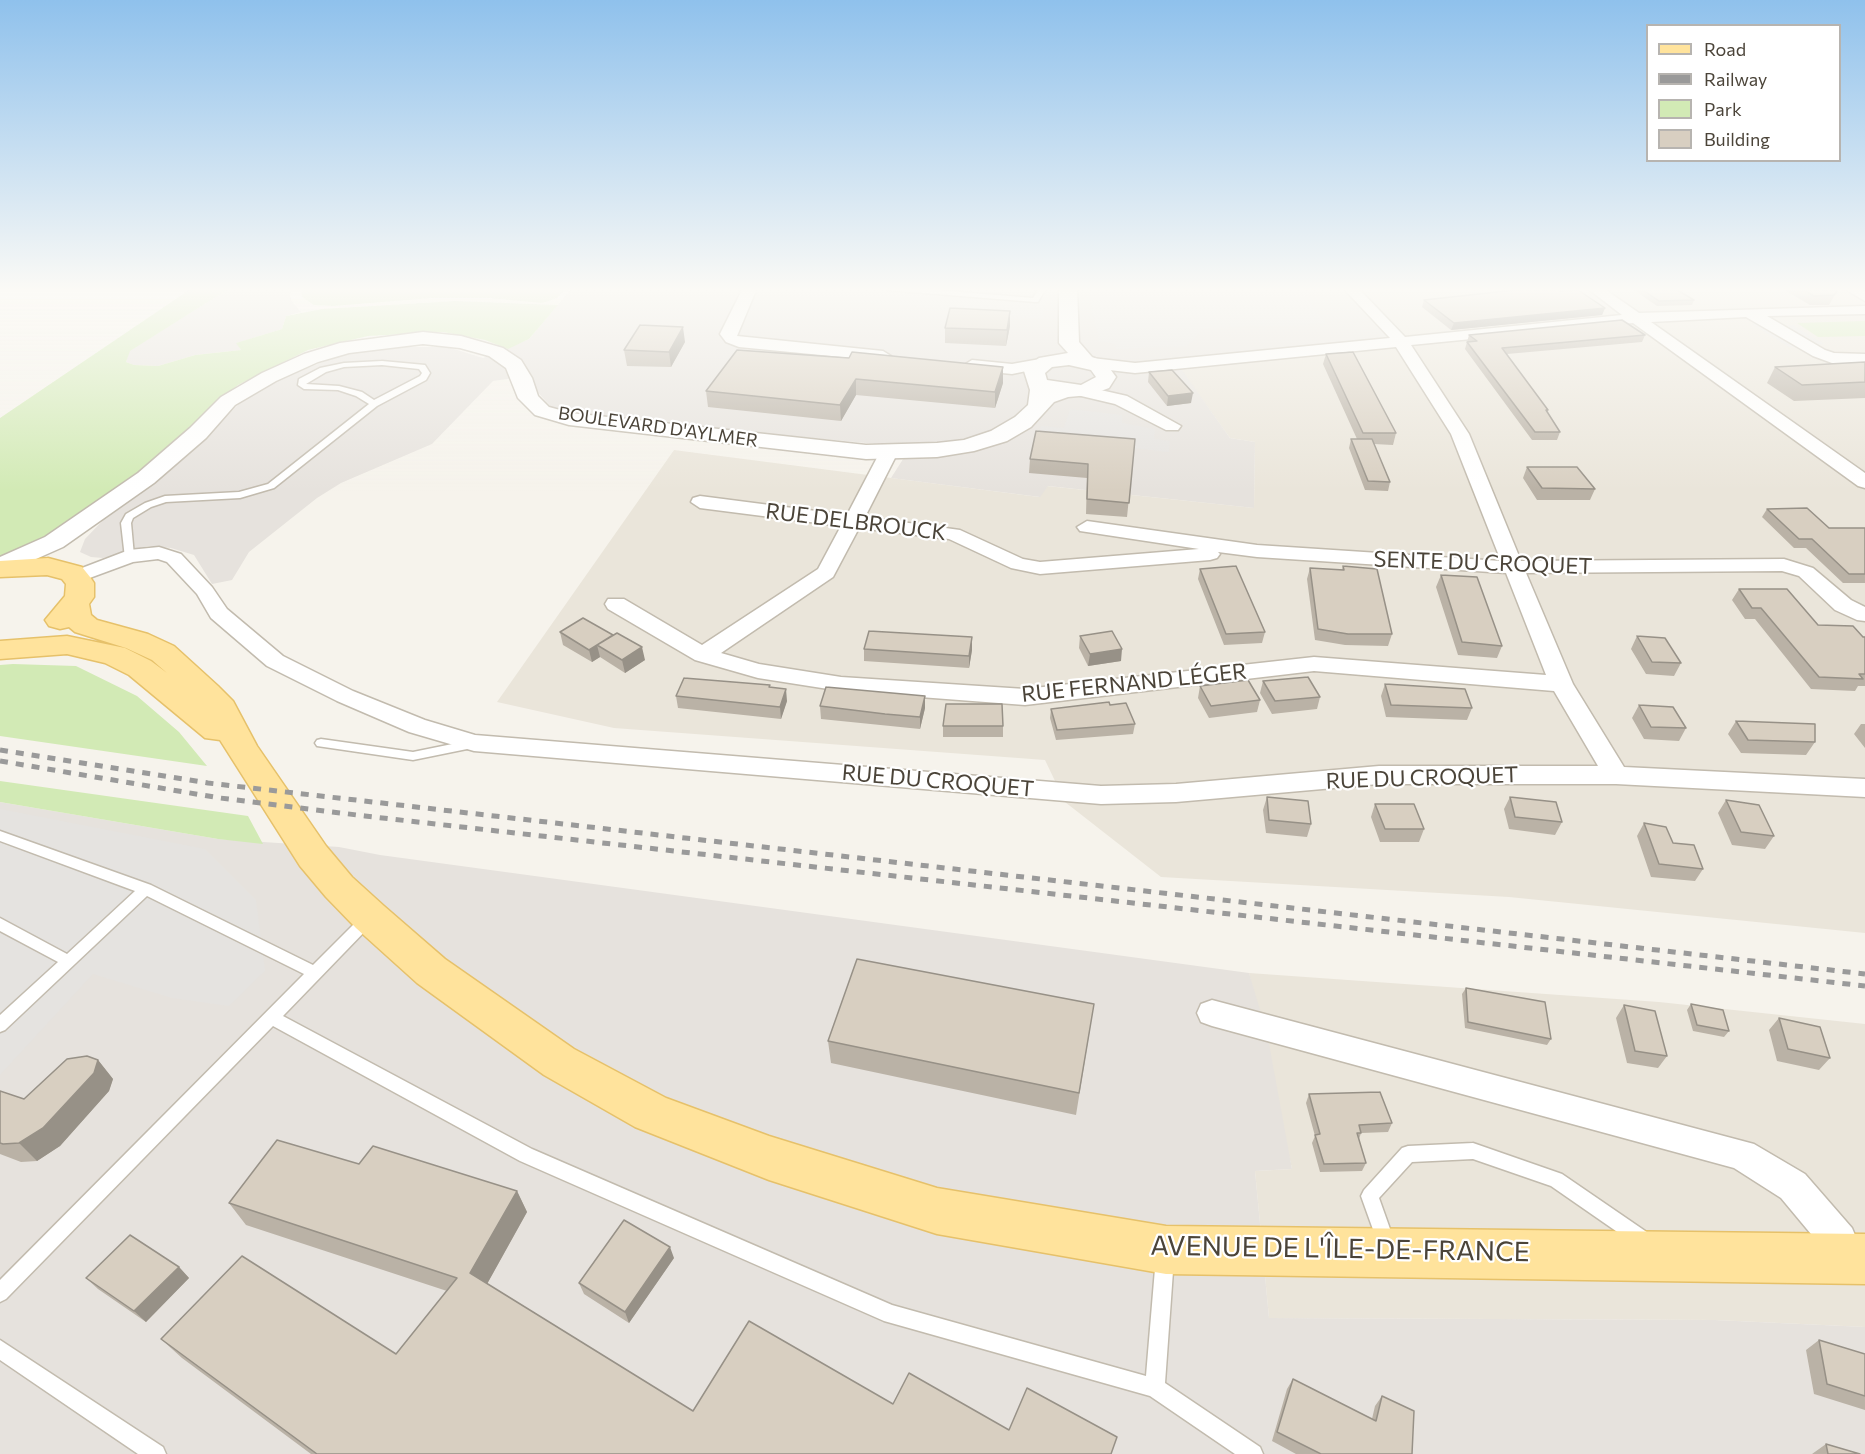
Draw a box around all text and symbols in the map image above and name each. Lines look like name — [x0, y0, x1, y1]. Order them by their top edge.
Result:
legend — [1646, 24, 1841, 162]
text: Road — [1704, 38, 1746, 60]
text: Railway — [1704, 68, 1767, 90]
text: Park — [1704, 98, 1742, 120]
text: Building — [1704, 128, 1770, 150]
street label: BOULEVARD D'AYLMER — [557, 402, 759, 452]
street label: RUE DELBROUCK — [764, 498, 948, 546]
street label: SENTE DU CROQUET — [1373, 546, 1593, 580]
street label: RUE FERNAND LÉGER — [1020, 658, 1248, 708]
street label: RUE DU CROQUET — [841, 759, 1035, 803]
street label: RUE DU CROQUET — [1325, 761, 1519, 795]
street label: AVENUE DE L'ÎLE-DE-FRANCE — [1150, 1229, 1530, 1269]

